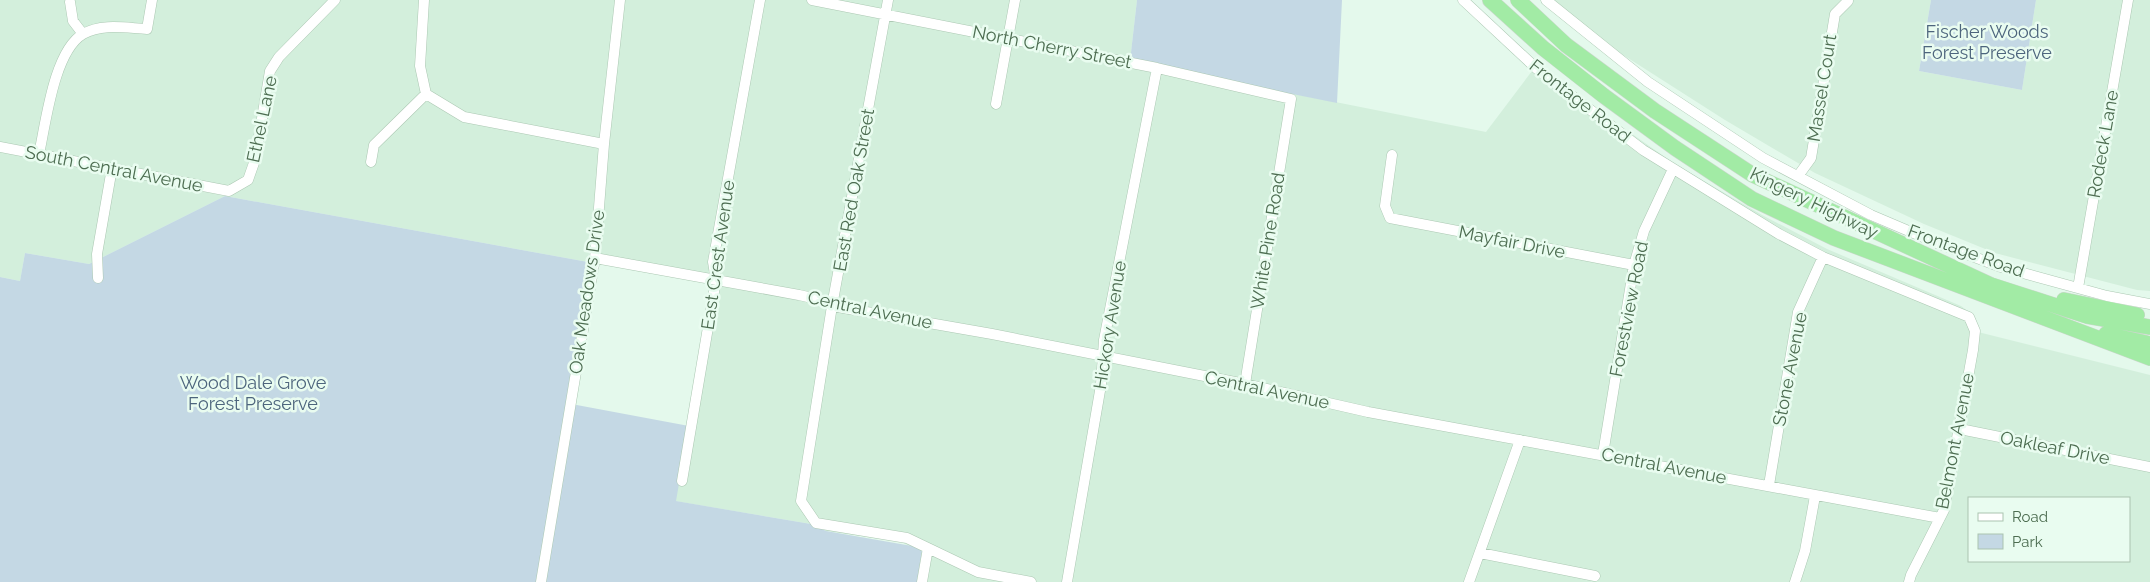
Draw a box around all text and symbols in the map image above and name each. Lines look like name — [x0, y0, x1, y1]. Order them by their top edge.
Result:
street label: North Cherry Street — [971, 21, 1133, 72]
park label: Fischer Woods Forest Preserve — [1922, 21, 2052, 63]
street label: Massel Court — [1803, 33, 1840, 143]
street label: Frontage Road — [1526, 55, 1635, 147]
street label: Ethel Lane — [242, 73, 281, 164]
street label: Rodeck Lane — [2083, 88, 2122, 200]
street label: East Red Oak Street — [829, 107, 878, 273]
street label: South Central Avenue — [24, 141, 205, 196]
street label: Kingery Highway — [1747, 162, 1882, 243]
street label: White Pine Road — [1246, 171, 1289, 311]
street label: East Crest Avenue — [697, 178, 738, 331]
street label: Oak Meadows Drive — [565, 208, 608, 375]
street label: Frontage Road — [1905, 220, 2027, 281]
street label: Mayfair Drive — [1457, 221, 1568, 262]
street label: Forestview Road — [1605, 239, 1652, 379]
street label: Hickory Avenue — [1089, 259, 1130, 391]
street label: Central Avenue — [806, 286, 935, 333]
street label: Stone Avenue — [1768, 310, 1811, 428]
street label: Central Avenue — [1203, 366, 1332, 413]
street label: Belmont Avenue — [1931, 371, 1978, 511]
park label: Wood Dale Grove Forest Preserve — [180, 372, 327, 414]
street label: Oakleaf Drive — [1999, 427, 2112, 468]
street label: Central Avenue — [1600, 443, 1729, 488]
legend — [1968, 497, 2130, 562]
text: Road — [2012, 508, 2048, 526]
text: Park — [2012, 533, 2043, 551]

